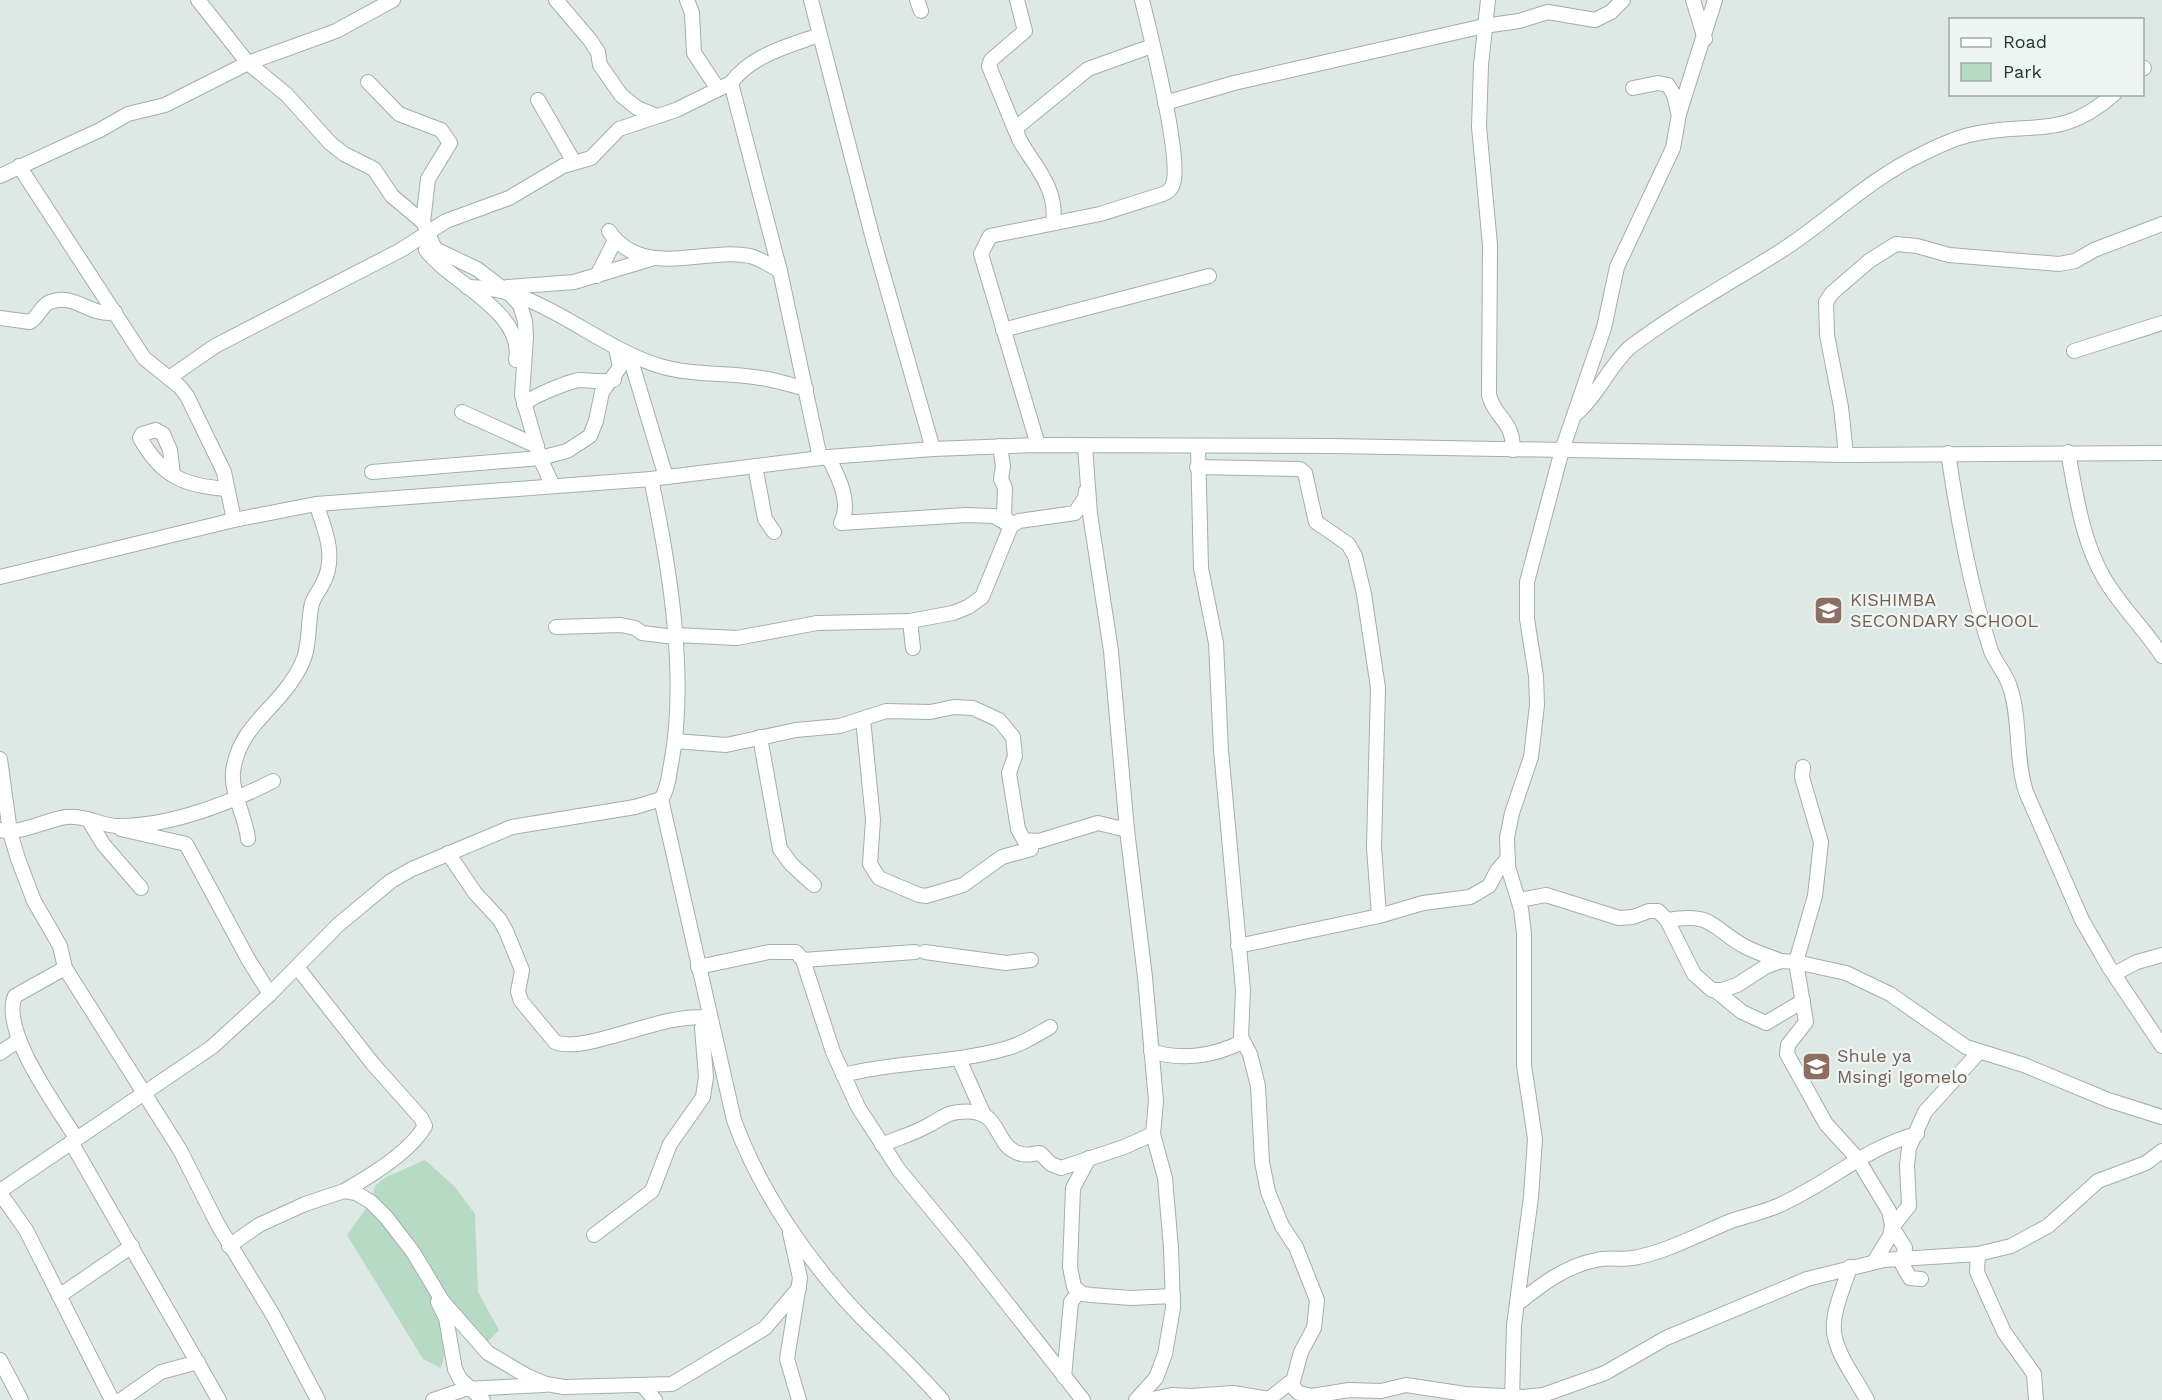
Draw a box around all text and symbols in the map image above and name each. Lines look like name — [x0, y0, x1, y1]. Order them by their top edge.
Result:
legend — [1949, 18, 2144, 96]
text: Road — [2003, 31, 2047, 52]
text: Park — [2003, 61, 2042, 82]
place label: KISHIMBA SECONDARY SCHOOL — [1850, 589, 2039, 631]
school or university icon: KISHIMBA SECONDARY SCHOOL — [1813, 594, 1845, 626]
place label: Shule ya Msingi Igomelo — [1837, 1045, 1967, 1087]
school or university icon: Shule ya Msingi Igomelo — [1800, 1050, 1832, 1082]

